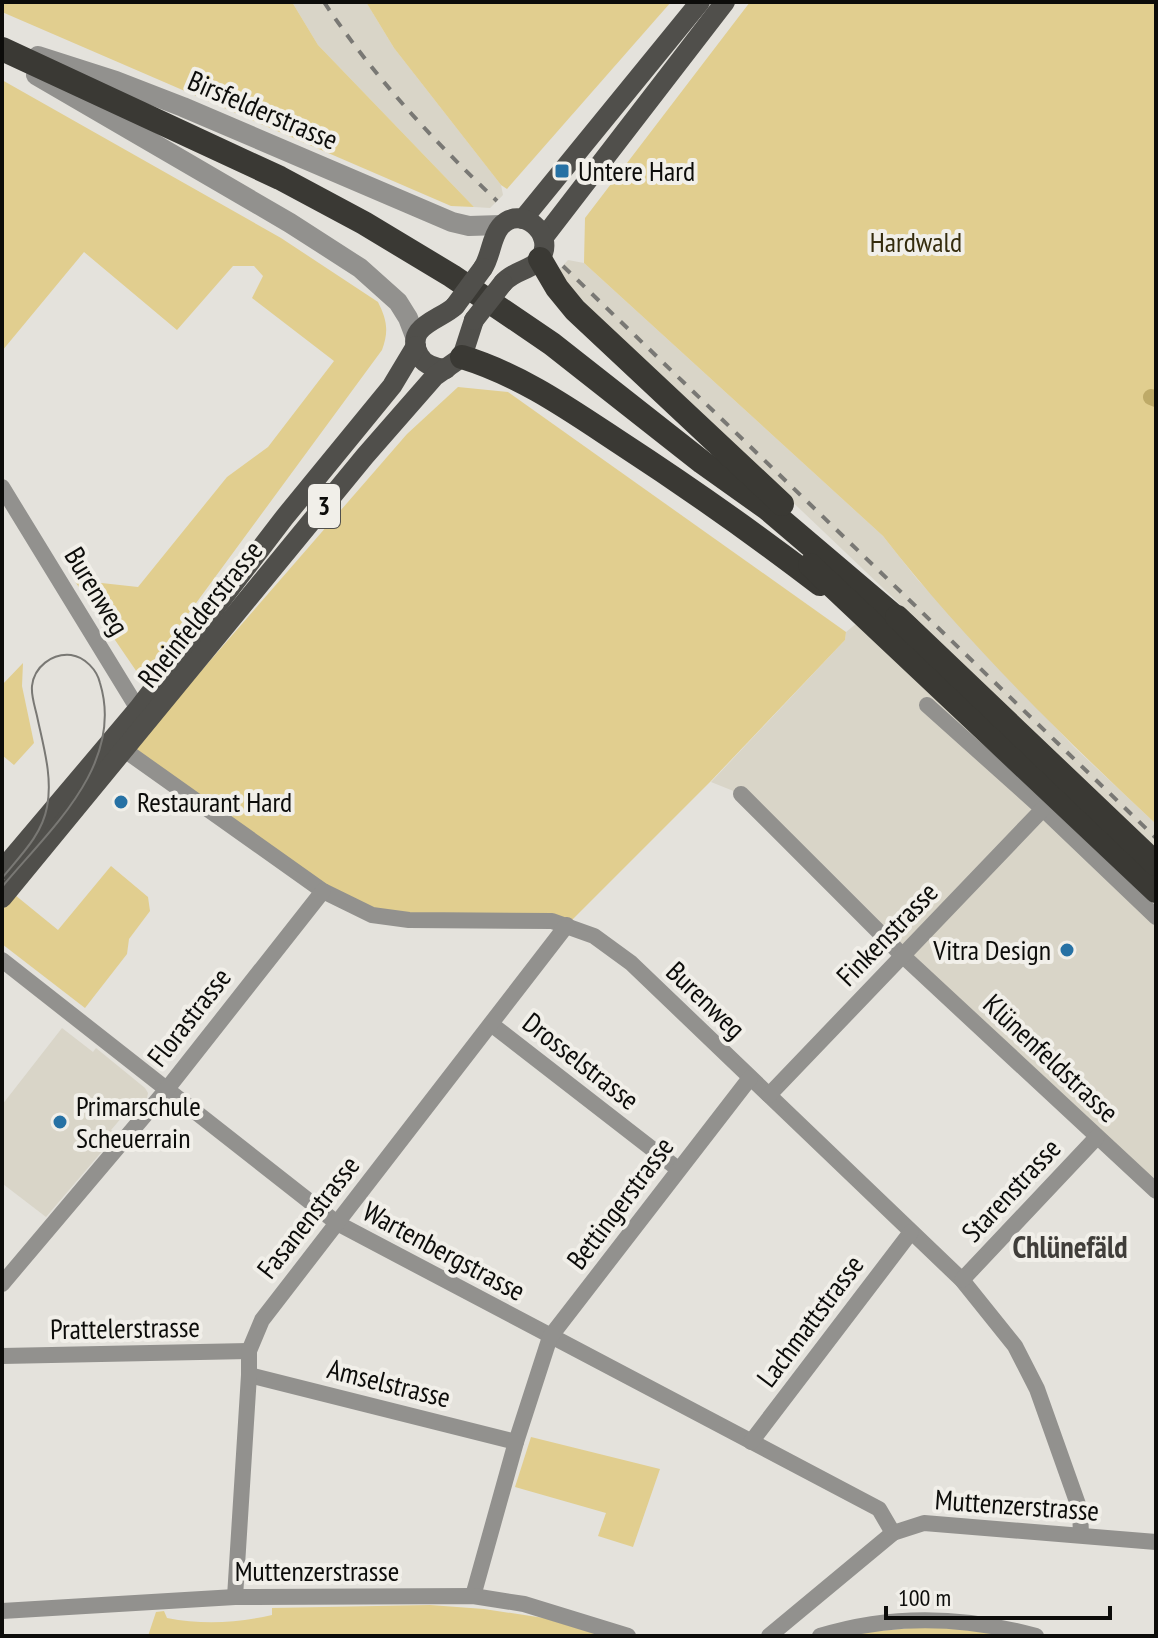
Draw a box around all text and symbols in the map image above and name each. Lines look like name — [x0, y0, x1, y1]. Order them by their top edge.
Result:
street label: Birsfelderstrasse — [183, 61, 344, 158]
place label: Untere Hard — [578, 152, 695, 189]
marker: Untere Hard — [553, 162, 571, 180]
park label: Hardwald — [870, 223, 962, 260]
road number: 3 — [308, 484, 340, 528]
street label: Rheinfelderstrasse — [129, 533, 270, 695]
street label: Burenweg — [57, 540, 138, 642]
place label: Restaurant Hard — [137, 783, 292, 820]
marker: Restaurant Hard — [112, 793, 130, 811]
street label: Finkenstrasse — [828, 874, 945, 994]
place label: Vitra Design — [932, 931, 1051, 968]
marker: Vitra Design — [1058, 941, 1076, 959]
street label: Burenweg — [659, 953, 754, 1046]
street label: Florastrasse — [138, 960, 239, 1074]
street label: Klünenfeldstrasse — [976, 985, 1127, 1130]
street label: Drosselstrasse — [516, 1004, 647, 1118]
place label: Primarschule Scheuerrain — [76, 1087, 201, 1156]
marker: Primarschule Scheuerrain — [51, 1113, 69, 1131]
street label: Bettingerstrasse — [558, 1129, 681, 1276]
street label: Starenstrasse — [953, 1130, 1068, 1249]
street label: Fasanenstrasse — [248, 1148, 367, 1286]
street label: Wartenbergstrasse — [357, 1192, 532, 1309]
district label: Chlünefäld — [1012, 1227, 1128, 1266]
street label: Lachmattstrasse — [748, 1247, 871, 1394]
street label: Prattelerstrasse — [50, 1308, 200, 1347]
street label: Amselstrasse — [324, 1349, 455, 1416]
street label: Muttenzerstrasse — [934, 1480, 1100, 1529]
street label: Muttenzerstrasse — [235, 1552, 399, 1589]
scale bar — [886, 1570, 1110, 1620]
text: 100 m — [898, 1582, 951, 1613]

